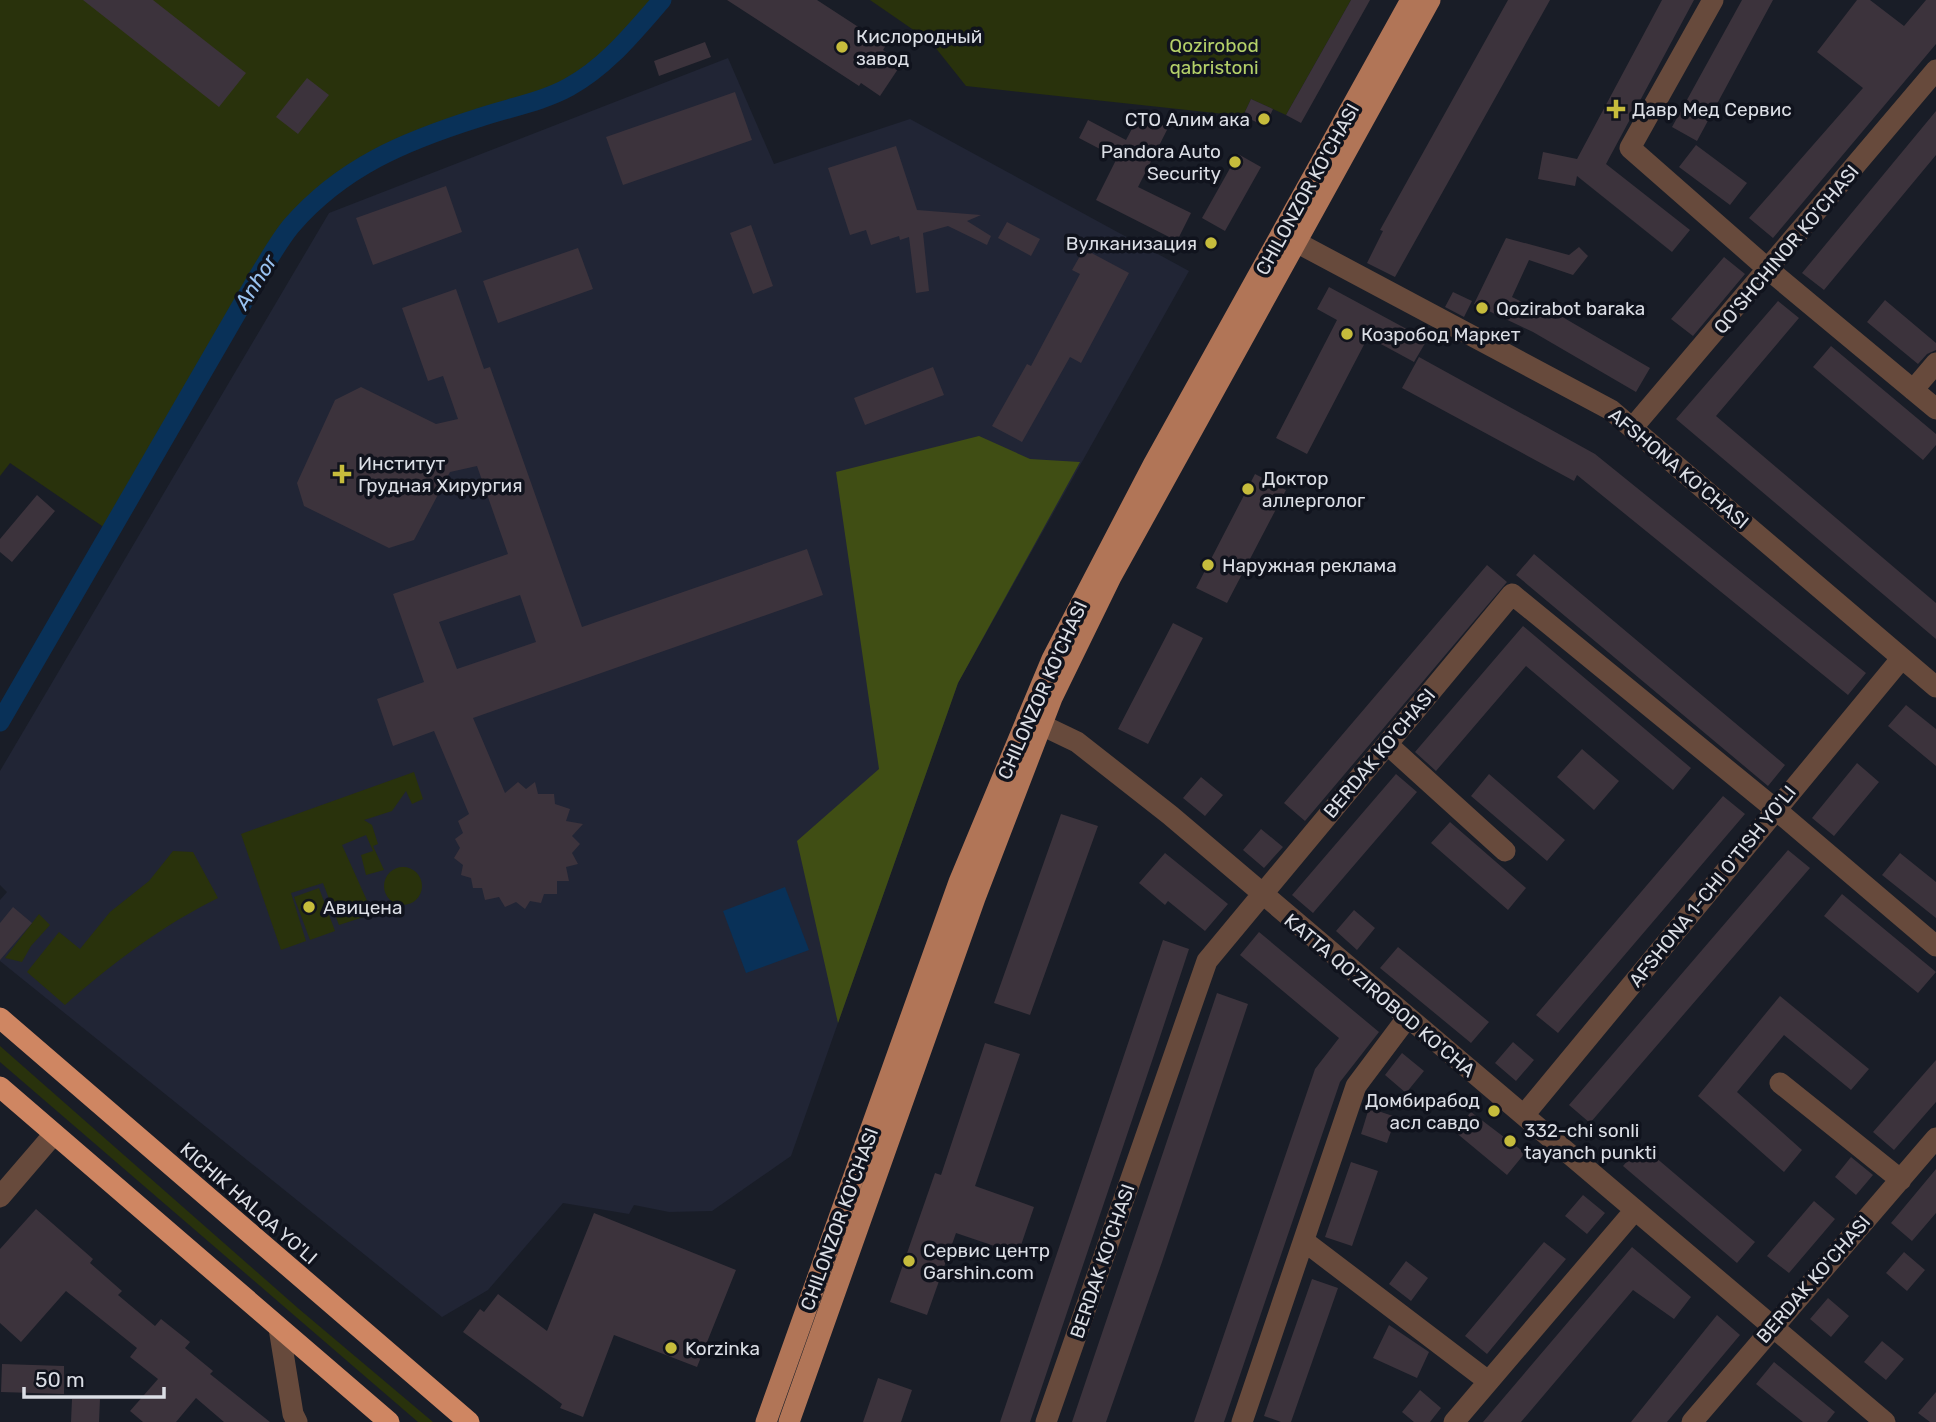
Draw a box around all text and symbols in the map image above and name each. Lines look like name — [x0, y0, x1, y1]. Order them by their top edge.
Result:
place label: Кислородный завод — [856, 25, 982, 70]
park label: Qozirobod qabristoni — [1169, 34, 1259, 79]
marker: Кислородный завод — [834, 39, 850, 55]
place label: Давр Мед Сервис — [1632, 98, 1792, 121]
street label: CHILONZOR KO'CHASI — [1251, 99, 1364, 279]
marker: Давр Мед Сервис — [1606, 99, 1626, 119]
place label: СТО Алим ака — [1125, 108, 1250, 131]
marker: СТО Алим ака — [1256, 111, 1272, 127]
place label: Pandora Auto Security — [1101, 140, 1221, 185]
marker: Pandora Auto Security — [1227, 154, 1243, 170]
street label: QO'SHCHINOR KO'CHASI — [1709, 160, 1864, 338]
place label: Вулканизация — [1066, 232, 1197, 255]
marker: Вулканизация — [1203, 235, 1219, 251]
water label: Anhor — [229, 249, 283, 315]
place label: Qozirabot baraka — [1496, 297, 1645, 320]
marker: Qozirabot baraka — [1474, 300, 1490, 316]
place label: Козробод Маркет — [1361, 323, 1521, 346]
marker: Козробод Маркет — [1339, 326, 1355, 342]
street label: AFSHONA KO'CHASI — [1604, 403, 1753, 534]
place label: Институт Грудная Хирургия — [358, 452, 523, 497]
marker: Институт Грудная Хирургия — [332, 464, 352, 484]
place label: Доктор аллерголог — [1262, 467, 1365, 512]
marker: Доктор аллерголог — [1240, 481, 1256, 497]
place label: Наружная реклама — [1222, 554, 1397, 577]
marker: Наружная реклама — [1200, 557, 1216, 573]
street label: CHILONZOR KO'CHASI — [993, 597, 1092, 783]
street label: BERDAK KO'CHASI — [1319, 684, 1440, 823]
street label: AFSHONA 1-CHI O'TISH YO'LI — [1624, 781, 1801, 992]
place label: Авицена — [323, 896, 402, 919]
marker: Авицена — [301, 899, 317, 915]
street label: KATTA QO'ZIROBOD KO'CHA — [1280, 909, 1480, 1082]
place label: Домбирабод асл савдо — [1365, 1089, 1480, 1134]
marker: Домбирабод асл савдо — [1486, 1103, 1502, 1119]
place label: 332-chi sonli tayanch punkti — [1524, 1119, 1657, 1164]
street label: CHILONZOR KO'CHASI — [796, 1125, 883, 1314]
marker: 332-chi sonli tayanch punkti — [1502, 1133, 1518, 1149]
street label: KICHIK HALQA YO'LI — [175, 1138, 322, 1269]
street label: BERDAK KO'CHASI — [1065, 1181, 1140, 1341]
street label: BERDAK KO'CHASI — [1752, 1211, 1875, 1348]
place label: Сервис центр Garshin.com — [923, 1239, 1050, 1284]
marker: Сервис центр Garshin.com — [901, 1253, 917, 1269]
place label: Korzinka — [685, 1337, 760, 1360]
marker: Korzinka — [663, 1340, 679, 1356]
scale bar — [24, 1356, 164, 1400]
text: 50 m — [35, 1367, 85, 1392]

